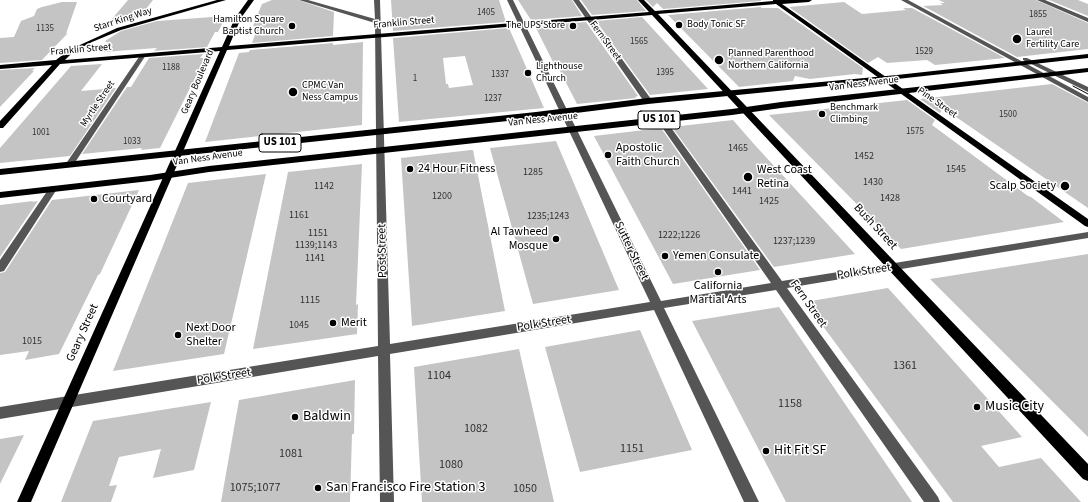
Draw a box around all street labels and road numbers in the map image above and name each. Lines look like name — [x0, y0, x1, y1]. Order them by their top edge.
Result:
street label: Starr King Way — [92, 5, 154, 35]
street label: Franklin Street — [373, 14, 435, 32]
street label: Fern Street — [587, 19, 623, 63]
street label: Franklin Street — [50, 41, 112, 59]
street label: Geary Boulevard — [179, 48, 217, 116]
street label: Van Ness Avenue — [828, 74, 900, 94]
street label: Myrtle Street — [78, 79, 118, 129]
street label: Pine Street — [915, 85, 959, 121]
street label: Van Ness Avenue — [508, 110, 578, 130]
road number: US 101 — [638, 111, 680, 129]
road number: US 101 — [259, 134, 301, 152]
street label: Van Ness Avenue — [172, 147, 244, 169]
street label: Bush Street — [850, 201, 900, 253]
street label: Sutter Street — [611, 219, 651, 283]
street label: Post Street — [375, 224, 391, 278]
street label: Polk Street — [836, 261, 892, 283]
street label: Fern Street — [786, 277, 830, 331]
street label: Geary Street — [64, 302, 102, 364]
street label: Polk Street — [516, 313, 572, 335]
street label: Polk Street — [196, 366, 252, 388]

